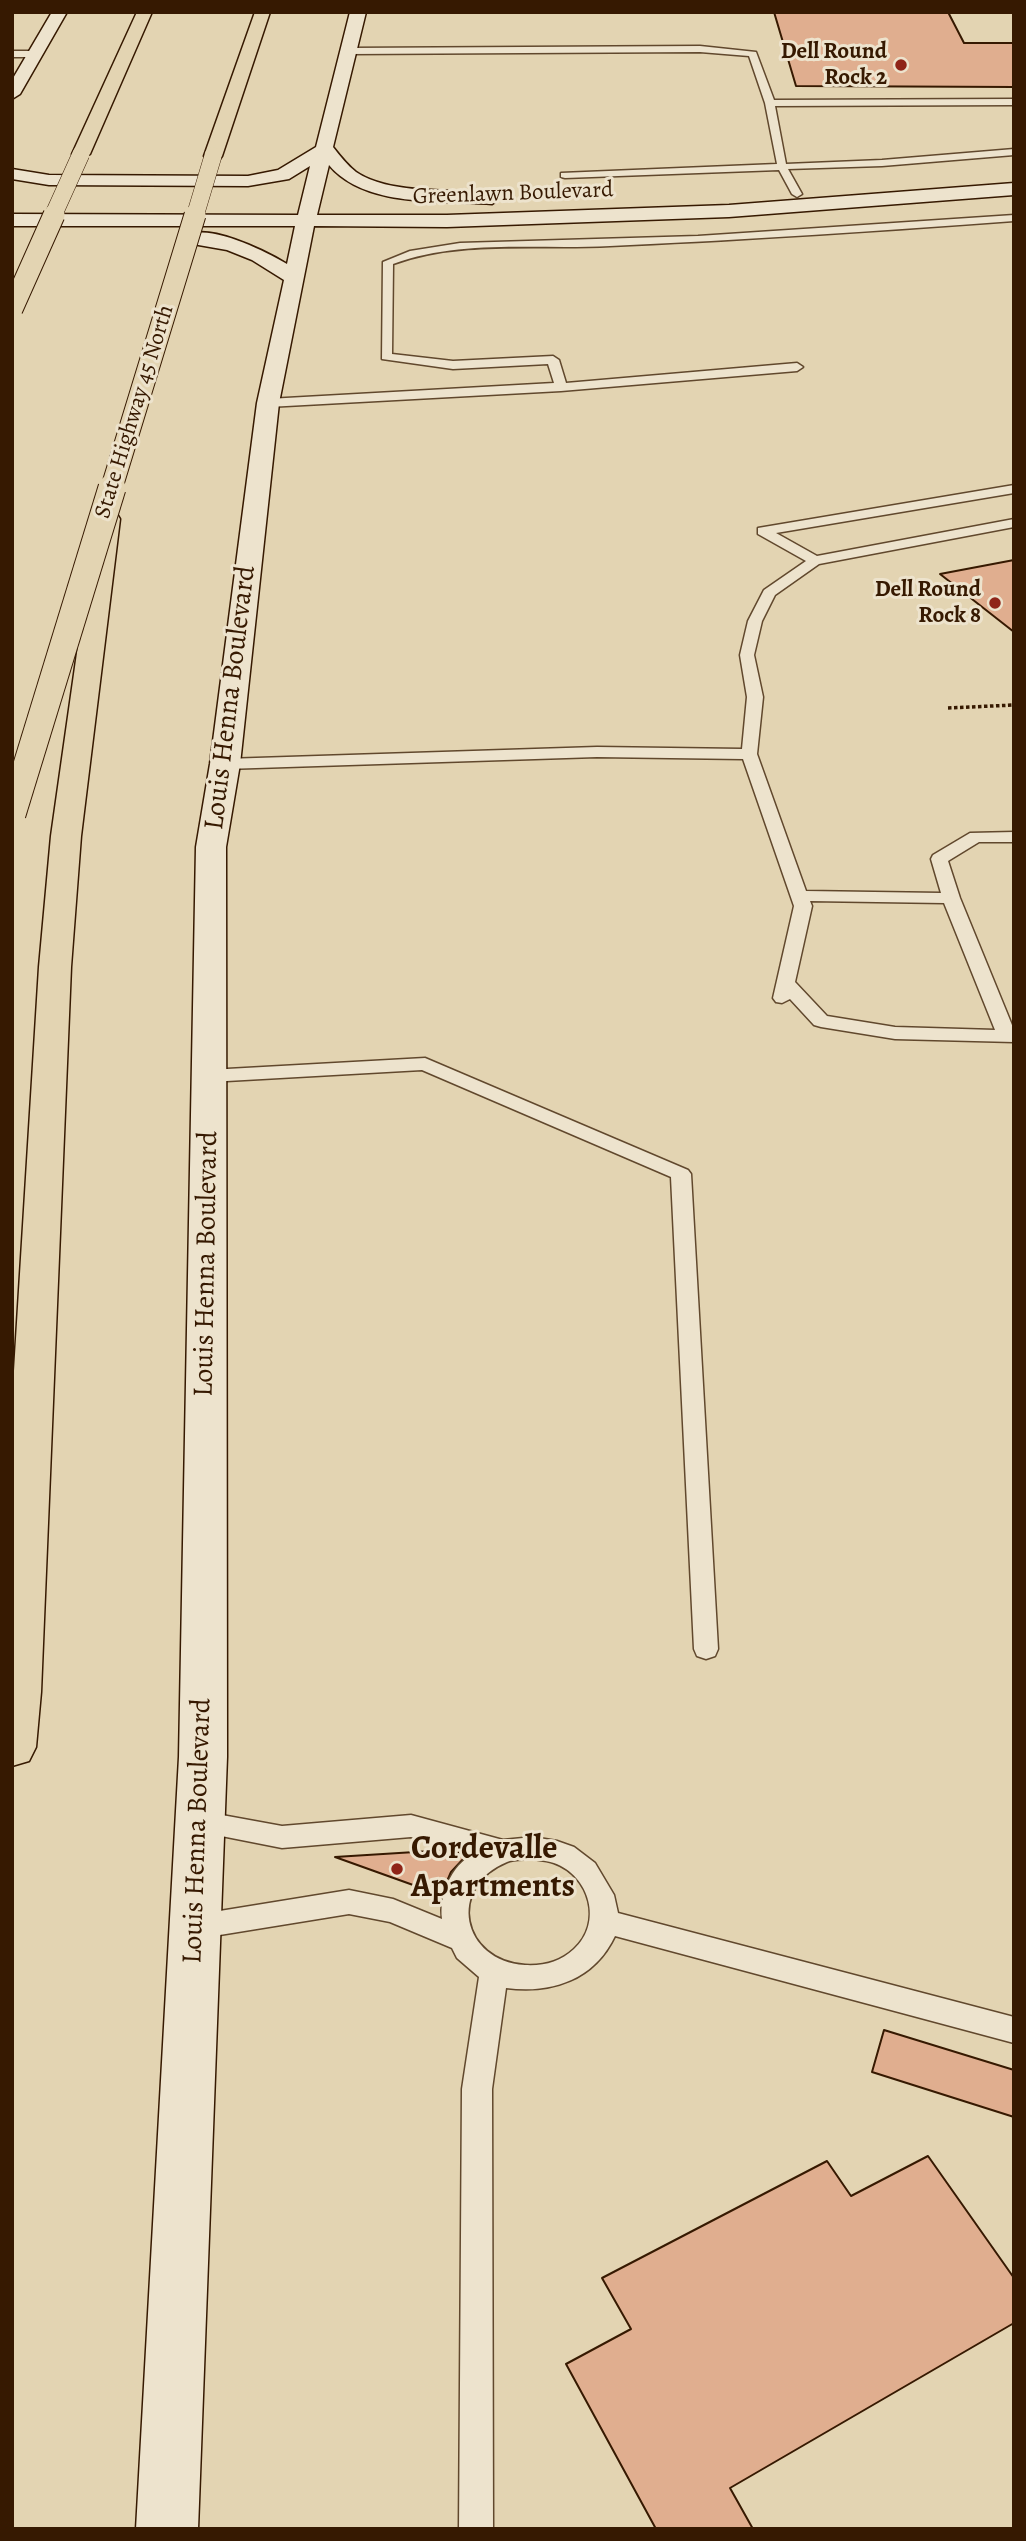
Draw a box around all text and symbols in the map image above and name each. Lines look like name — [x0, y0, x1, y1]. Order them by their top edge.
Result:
place label: Dell Round Rock 2 — [781, 38, 887, 92]
marker: Dell Round Rock 2 — [893, 57, 909, 73]
street label: Greenlawn Boulevard — [412, 177, 614, 211]
street label: State Highway 45 North — [89, 302, 181, 522]
street label: Louis Henna Boulevard — [198, 564, 264, 832]
place label: Dell Round Rock 8 — [875, 576, 981, 630]
marker: Dell Round Rock 8 — [987, 595, 1003, 611]
street label: Louis Henna Boulevard — [188, 1131, 226, 1397]
street label: Louis Henna Boulevard — [177, 1698, 219, 1964]
place label: Cordevalle Apartments — [411, 1830, 575, 1908]
marker: Cordevalle Apartments — [389, 1861, 405, 1877]

